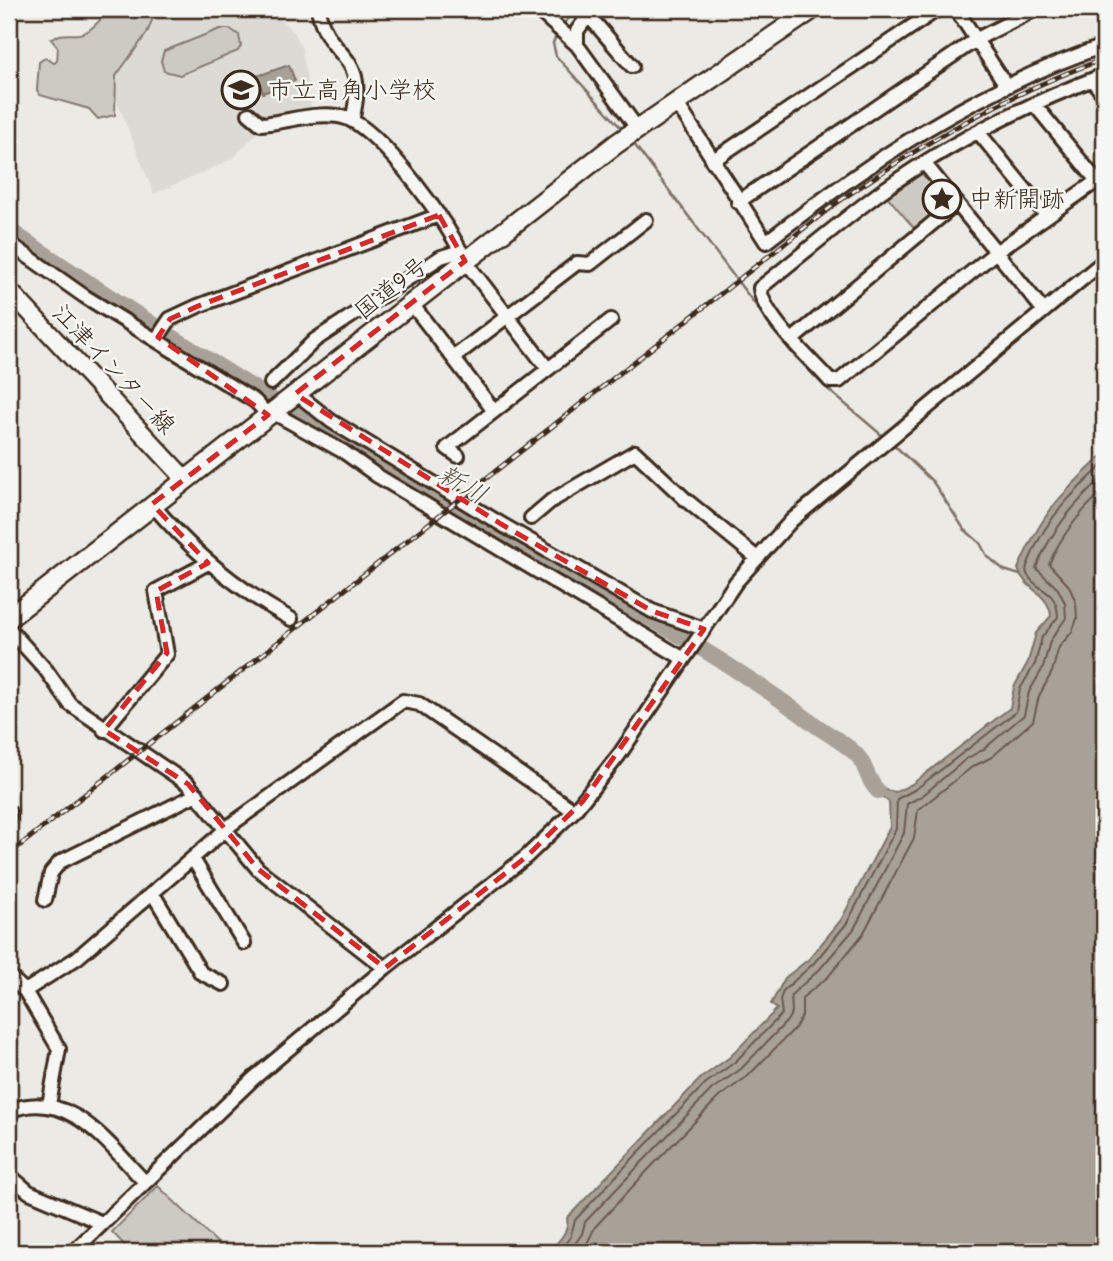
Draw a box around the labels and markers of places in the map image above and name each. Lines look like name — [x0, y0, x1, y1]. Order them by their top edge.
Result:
school or university icon: 市立高角小学校 — [220, 69, 262, 111]
place label: 市立高角小学校 — [268, 76, 436, 104]
place icon: 中新開跡 — [921, 178, 963, 220]
place label: 中新開跡 — [969, 185, 1065, 213]

